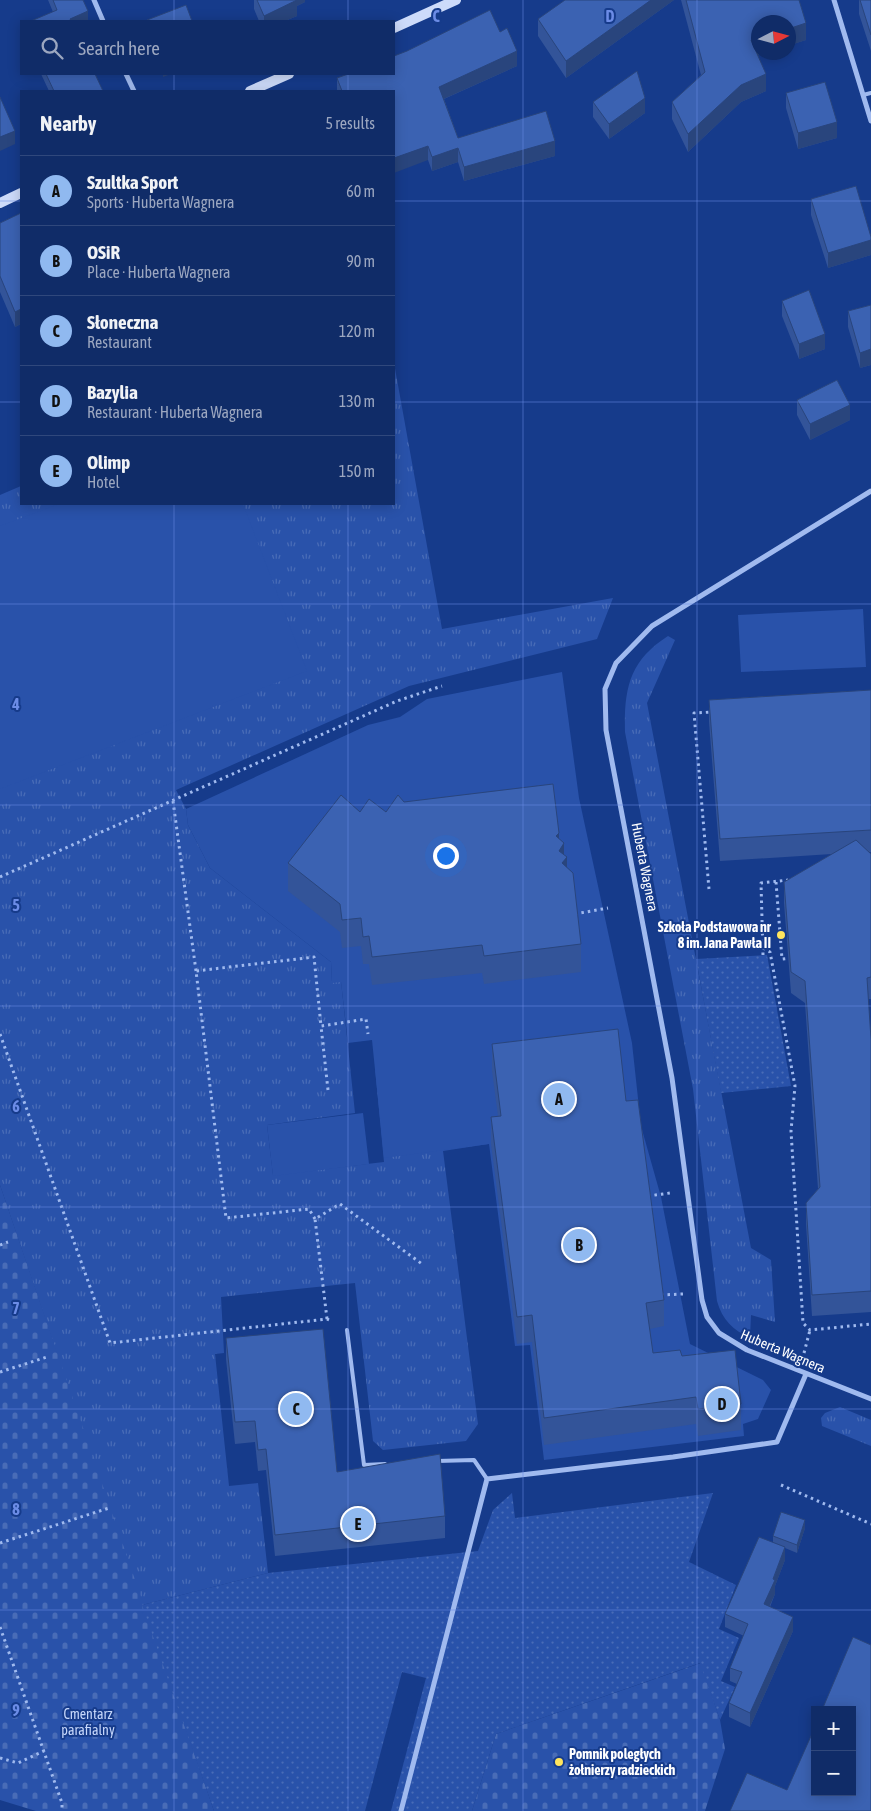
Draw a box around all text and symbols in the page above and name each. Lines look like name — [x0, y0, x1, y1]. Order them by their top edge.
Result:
text: C — [432, 7, 440, 25]
text: D — [606, 7, 615, 25]
north arrow — [751, 15, 796, 60]
search box — [20, 20, 395, 75]
icon: search — [38, 34, 66, 62]
text: Search here — [78, 37, 160, 59]
text: Nearby — [40, 111, 96, 135]
text: 5 results — [325, 114, 375, 132]
text: Szultka Sport — [87, 171, 178, 193]
text: A — [52, 182, 60, 200]
text: 60 m — [346, 182, 375, 200]
text: Sports · Huberta Wagnera — [87, 193, 234, 211]
text: OSiR — [87, 241, 120, 263]
text: B — [52, 252, 60, 270]
text: 90 m — [346, 252, 375, 270]
text: Place · Huberta Wagnera — [87, 263, 231, 281]
text: Słoneczna — [87, 311, 158, 333]
text: C — [52, 322, 60, 340]
text: 120 m — [339, 322, 375, 340]
text: Restaurant — [87, 333, 152, 351]
text: Bazylia — [87, 381, 138, 403]
text: D — [52, 392, 60, 410]
text: 130 m — [339, 392, 375, 410]
text: Restaurant · Huberta Wagnera — [87, 403, 263, 421]
text: Olimp — [87, 451, 130, 473]
text: E — [53, 462, 59, 480]
text: 150 m — [339, 462, 375, 480]
text: Hotel — [87, 473, 120, 491]
text: 4 — [11, 695, 20, 713]
street label: Huberta Wagnera — [629, 821, 661, 913]
your location — [433, 843, 459, 869]
text: 5 — [12, 896, 20, 914]
place label: Szkoła Podstawowa nr 8 im. Jana Pawła II — [658, 919, 772, 951]
marker: Szkoła Podstawowa nr 8 im. Jana Pawła II — [775, 929, 787, 941]
pin: A — [543, 1080, 575, 1118]
text: 6 — [12, 1097, 20, 1115]
pin: B — [563, 1226, 595, 1264]
text: 7 — [12, 1299, 20, 1317]
street label: Huberta Wagnera — [738, 1326, 828, 1376]
pin: D — [706, 1385, 738, 1423]
pin: C — [280, 1390, 312, 1428]
text: 8 — [12, 1500, 20, 1518]
pin: E — [342, 1505, 374, 1543]
text: 9 — [12, 1701, 20, 1719]
park label: Cmentarz parafialny — [61, 1706, 115, 1738]
map controls — [811, 1706, 856, 1796]
button: + — [811, 1706, 856, 1751]
place label: Pomnik poległych żołnierzy radzieckich — [569, 1746, 676, 1778]
button: − — [811, 1751, 856, 1796]
marker: Pomnik poległych żołnierzy radzieckich — [553, 1756, 565, 1768]

